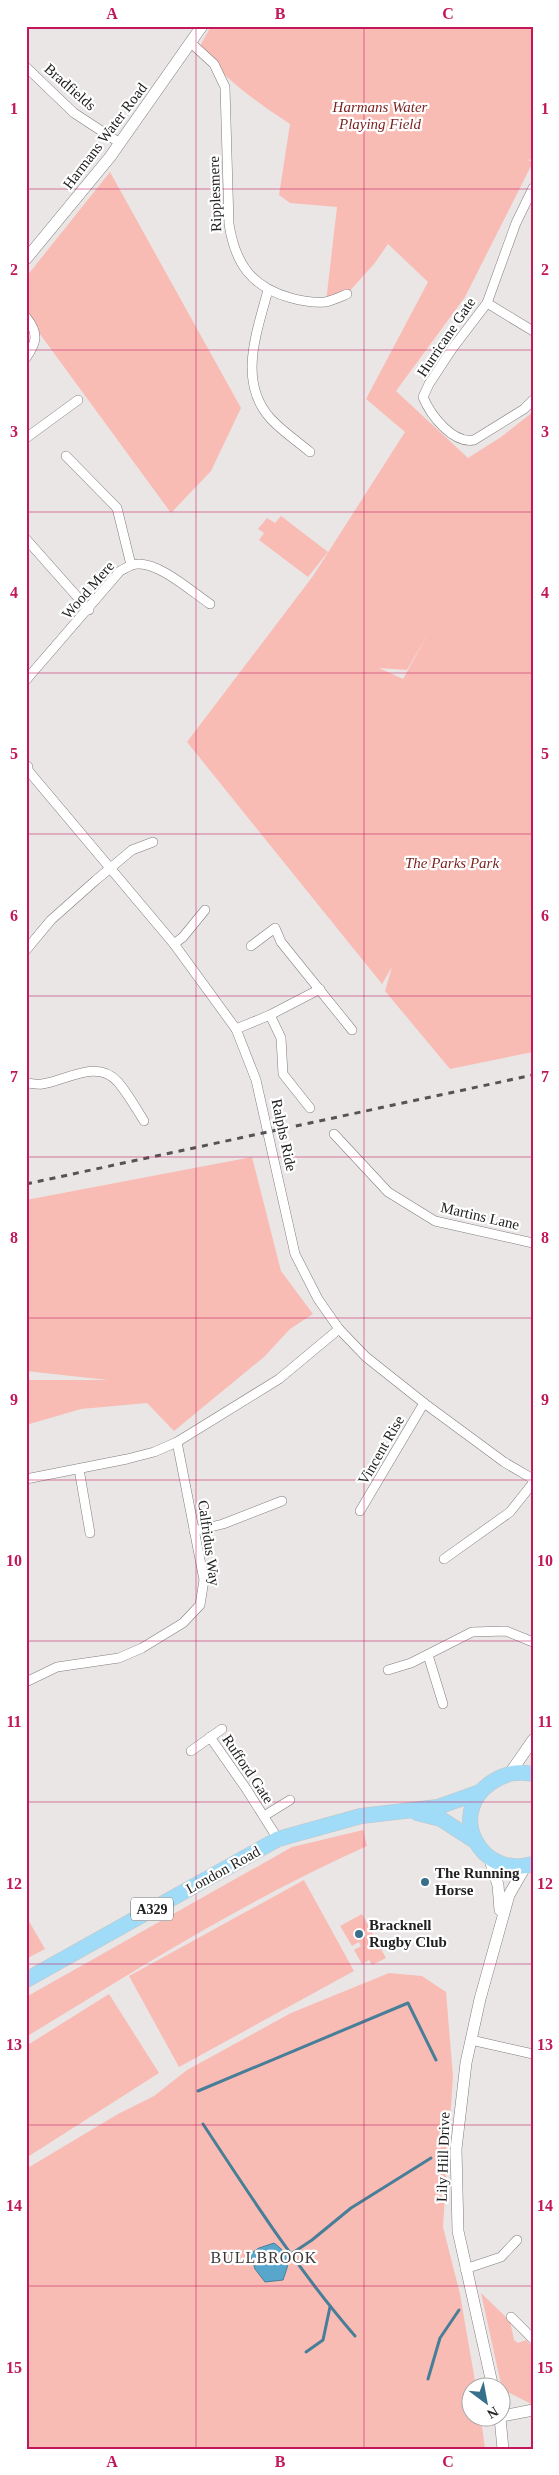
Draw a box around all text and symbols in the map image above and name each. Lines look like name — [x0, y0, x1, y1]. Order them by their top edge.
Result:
text: A — [106, 5, 118, 22]
text: B — [275, 5, 286, 22]
text: C — [442, 5, 454, 22]
street label: Bradfields — [41, 60, 99, 114]
street label: Harmans Water Road — [60, 79, 150, 192]
park label: Harmans Water Playing Field — [332, 99, 428, 132]
text: 1 — [10, 100, 18, 117]
text: 1 — [541, 100, 549, 117]
street label: Ripplesmere — [206, 156, 224, 232]
text: 2 — [10, 261, 18, 278]
text: 2 — [541, 261, 549, 278]
street label: Hurricane Gate — [414, 294, 479, 380]
text: 3 — [10, 423, 18, 440]
text: 3 — [541, 423, 549, 440]
street label: Wood Mere — [59, 558, 118, 622]
text: 4 — [10, 584, 18, 601]
text: 4 — [541, 584, 549, 601]
text: 5 — [10, 745, 18, 762]
text: 5 — [541, 745, 549, 762]
park label: The Parks Park — [405, 855, 499, 871]
text: 6 — [10, 907, 18, 924]
text: 6 — [541, 907, 549, 924]
text: 7 — [10, 1068, 18, 1085]
text: 7 — [541, 1068, 549, 1085]
street label: Ralphs Ride — [269, 1097, 300, 1173]
street label: Martins Lane — [439, 1199, 521, 1233]
text: 8 — [10, 1229, 18, 1246]
text: 8 — [541, 1229, 549, 1246]
text: 9 — [10, 1391, 18, 1408]
text: 9 — [541, 1391, 549, 1408]
street label: Vincent Rise — [355, 1412, 407, 1487]
street label: Calfridus Way — [195, 1499, 223, 1587]
text: 10 — [6, 1552, 22, 1569]
text: 10 — [537, 1552, 553, 1569]
text: 11 — [6, 1713, 22, 1730]
text: 11 — [537, 1713, 553, 1730]
street label: Rufford Gate — [219, 1732, 277, 1807]
street label: London Road — [183, 1843, 263, 1897]
place label: The Running Horse — [435, 1865, 520, 1898]
text: 12 — [6, 1875, 22, 1892]
text: 12 — [537, 1875, 553, 1892]
marker: The Running Horse — [419, 1876, 431, 1888]
road number: A329 — [131, 1898, 173, 1920]
place label: Bracknell Rugby Club — [369, 1917, 447, 1950]
marker: Bracknell Rugby Club — [353, 1928, 365, 1940]
text: 13 — [6, 2036, 22, 2053]
text: 13 — [537, 2036, 553, 2053]
street label: Lily Hill Drive — [433, 2111, 453, 2202]
text: 14 — [6, 2197, 22, 2214]
text: 14 — [537, 2197, 553, 2214]
district label: BULLBROOK — [211, 2249, 317, 2266]
text: 15 — [6, 2359, 22, 2376]
text: 15 — [537, 2359, 553, 2376]
north arrow — [462, 2378, 512, 2428]
text: N — [484, 2404, 501, 2422]
text: A — [106, 2453, 118, 2470]
text: B — [275, 2453, 286, 2470]
text: C — [442, 2453, 454, 2470]

